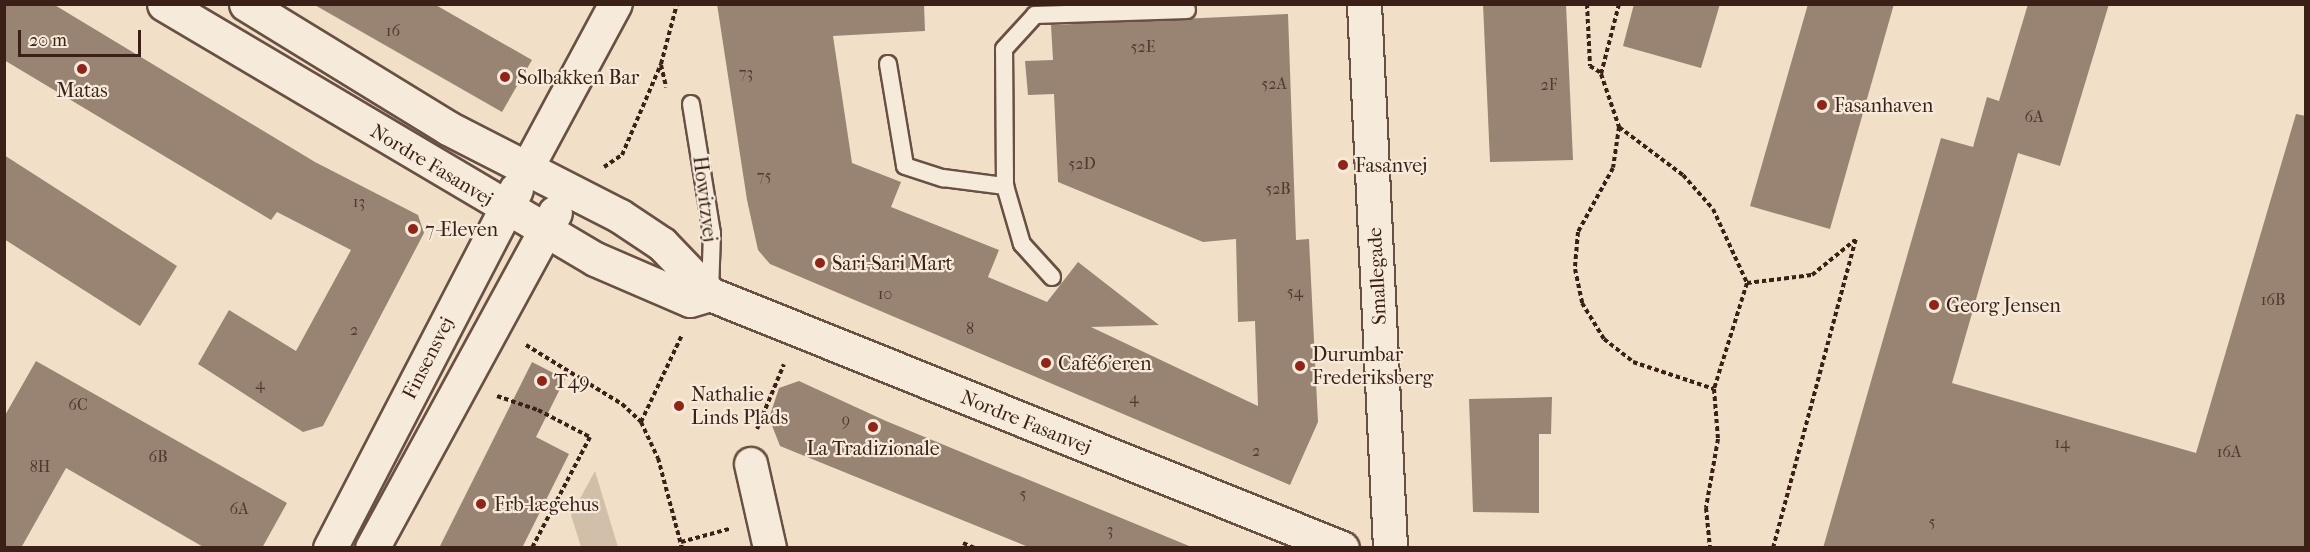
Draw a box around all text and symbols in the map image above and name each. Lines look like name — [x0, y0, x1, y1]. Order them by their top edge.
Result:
scale bar — [21, 18, 144, 56]
house number: 16 — [386, 21, 400, 41]
text: 20 m — [29, 30, 67, 51]
house number: 52E — [1131, 37, 1155, 57]
marker: Matas — [75, 62, 89, 76]
house number: 73 — [739, 63, 753, 83]
place label: Solbakken Bar — [517, 65, 639, 89]
marker: Solbakken Bar — [498, 70, 512, 84]
house number: 52A — [1261, 74, 1287, 94]
house number: 2F — [1541, 75, 1557, 95]
place label: Matas — [56, 78, 108, 102]
place label: Fasanhaven — [1834, 93, 1933, 117]
marker: Fasanhaven — [1815, 98, 1829, 112]
house number: 6A — [2024, 107, 2044, 127]
street label: Nordre Fasanvej — [366, 119, 498, 211]
place label: Fasanvej — [1355, 153, 1427, 177]
house number: 52D — [1068, 154, 1096, 174]
street label: Howitzvej — [688, 155, 722, 243]
marker: Fasanvej — [1336, 158, 1350, 172]
house number: 75 — [757, 166, 771, 186]
house number: 52B — [1265, 179, 1291, 199]
house number: 13 — [353, 192, 365, 212]
place label: 7-Eleven — [425, 217, 498, 241]
marker: 7-Eleven — [406, 222, 420, 236]
street label: Smallegade — [1362, 227, 1392, 325]
place label: Sari-Sari Mart — [832, 251, 953, 275]
marker: Sari-Sari Mart — [813, 256, 827, 270]
house number: 54 — [1287, 282, 1303, 302]
house number: 10 — [878, 284, 892, 304]
house number: 16B — [2261, 290, 2285, 310]
place label: Georg Jensen — [1946, 293, 2061, 317]
marker: Georg Jensen — [1927, 298, 1941, 312]
street label: Finsensvej — [397, 313, 459, 403]
house number: 8 — [966, 319, 974, 339]
house number: 2 — [350, 320, 358, 340]
place label: Durumbar Frederiksberg — [1312, 342, 1433, 389]
place label: Café6'eren — [1058, 351, 1152, 375]
marker: Café6'eren — [1039, 356, 1053, 370]
marker: Durumbar Frederiksberg — [1293, 359, 1307, 373]
place label: T49 — [554, 369, 590, 393]
house number: 4 — [255, 374, 265, 394]
marker: T49 — [535, 374, 549, 388]
place label: Nathalie Linds Plads — [691, 382, 788, 429]
street label: Nordre Fasanvej — [957, 385, 1095, 459]
house number: 4 — [1129, 388, 1139, 408]
house number: 6C — [68, 395, 88, 415]
marker: Nathalie Linds Plads — [672, 399, 686, 413]
house number: 9 — [842, 410, 850, 430]
marker: La Tradizionale — [866, 420, 880, 434]
house number: 14 — [2054, 433, 2070, 453]
place label: La Tradizionale — [806, 436, 940, 460]
house number: 2 — [1252, 441, 1260, 461]
house number: 16A — [2217, 442, 2241, 462]
house number: 6B — [148, 447, 168, 467]
house number: 8H — [30, 457, 50, 477]
house number: 5 — [1020, 484, 1026, 504]
place label: Frb-lægehus — [494, 492, 599, 516]
marker: Frb-lægehus — [472, 495, 490, 513]
house number: 6A — [229, 499, 249, 519]
house number: 5 — [1929, 512, 1935, 532]
house number: 3 — [1107, 520, 1113, 540]

